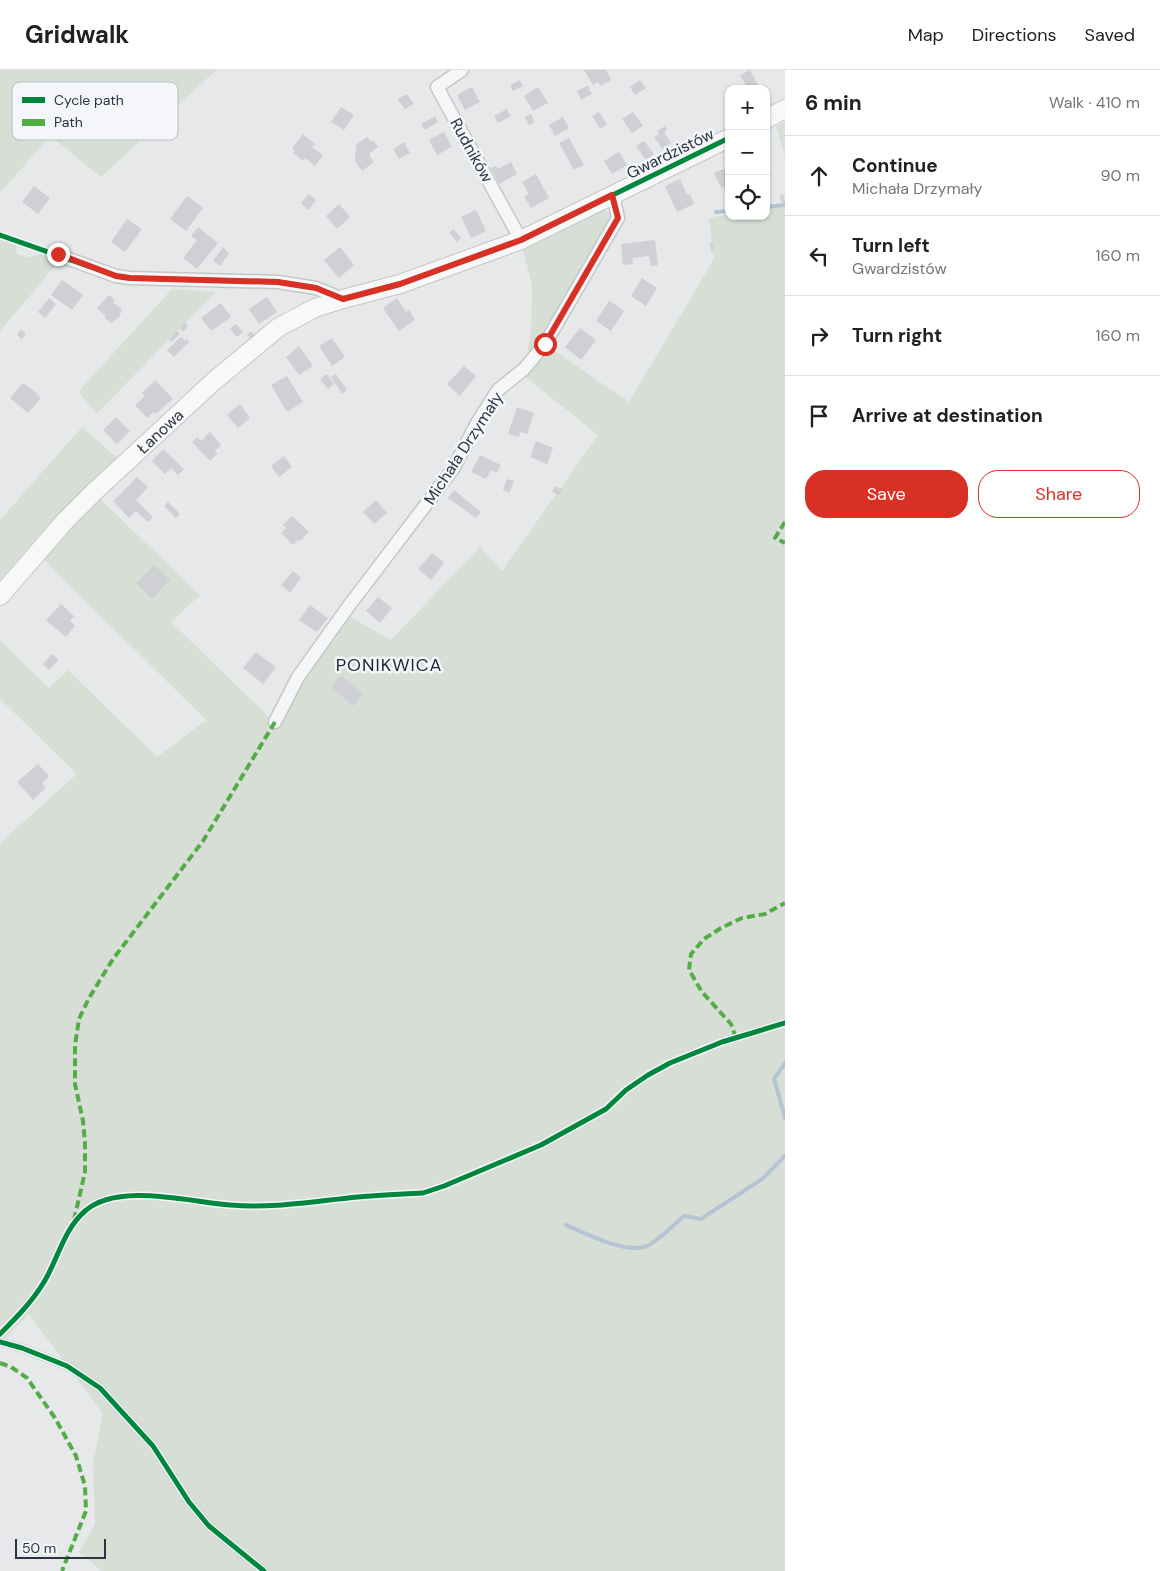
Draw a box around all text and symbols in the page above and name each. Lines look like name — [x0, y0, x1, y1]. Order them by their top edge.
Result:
text: Gridwalk — [25, 19, 129, 50]
text: Map — [908, 23, 944, 47]
text: Directions — [972, 23, 1057, 47]
text: Saved — [1085, 23, 1135, 47]
legend — [12, 82, 178, 140]
map controls — [725, 85, 770, 220]
button: + — [725, 85, 770, 130]
text: 6 min — [805, 89, 862, 117]
text: Cycle path — [54, 91, 124, 109]
text: Walk · 410 m — [1049, 92, 1140, 113]
text: Path — [54, 113, 83, 131]
street label: Rudników — [445, 114, 498, 186]
street label: Gwardzistów — [623, 123, 717, 184]
button: − — [725, 130, 770, 175]
text: Continue — [852, 153, 938, 178]
icon: ahead — [805, 162, 833, 190]
text: 90 m — [1100, 165, 1140, 186]
button: locate — [725, 175, 770, 220]
text: Michała Drzymały — [852, 178, 982, 199]
text: Turn left — [852, 233, 930, 258]
icon: left — [805, 242, 833, 270]
route end — [47, 243, 70, 266]
text: 160 m — [1096, 245, 1140, 266]
text: Gwardzistów — [852, 258, 947, 279]
icon: right — [805, 322, 833, 350]
text: Turn right — [852, 323, 942, 348]
text: 160 m — [1096, 325, 1140, 346]
route start — [534, 333, 557, 356]
street label: Michała Drzymały — [419, 388, 508, 509]
icon: arrive — [805, 402, 833, 430]
text: Arrive at destination — [852, 403, 1043, 428]
street label: Łanowa — [132, 405, 188, 458]
button: Save — [805, 470, 968, 518]
button: Share — [978, 470, 1140, 518]
district label: PONIKWICA — [336, 653, 442, 677]
scale bar — [15, 1536, 106, 1559]
text: 50 m — [22, 1539, 56, 1557]

